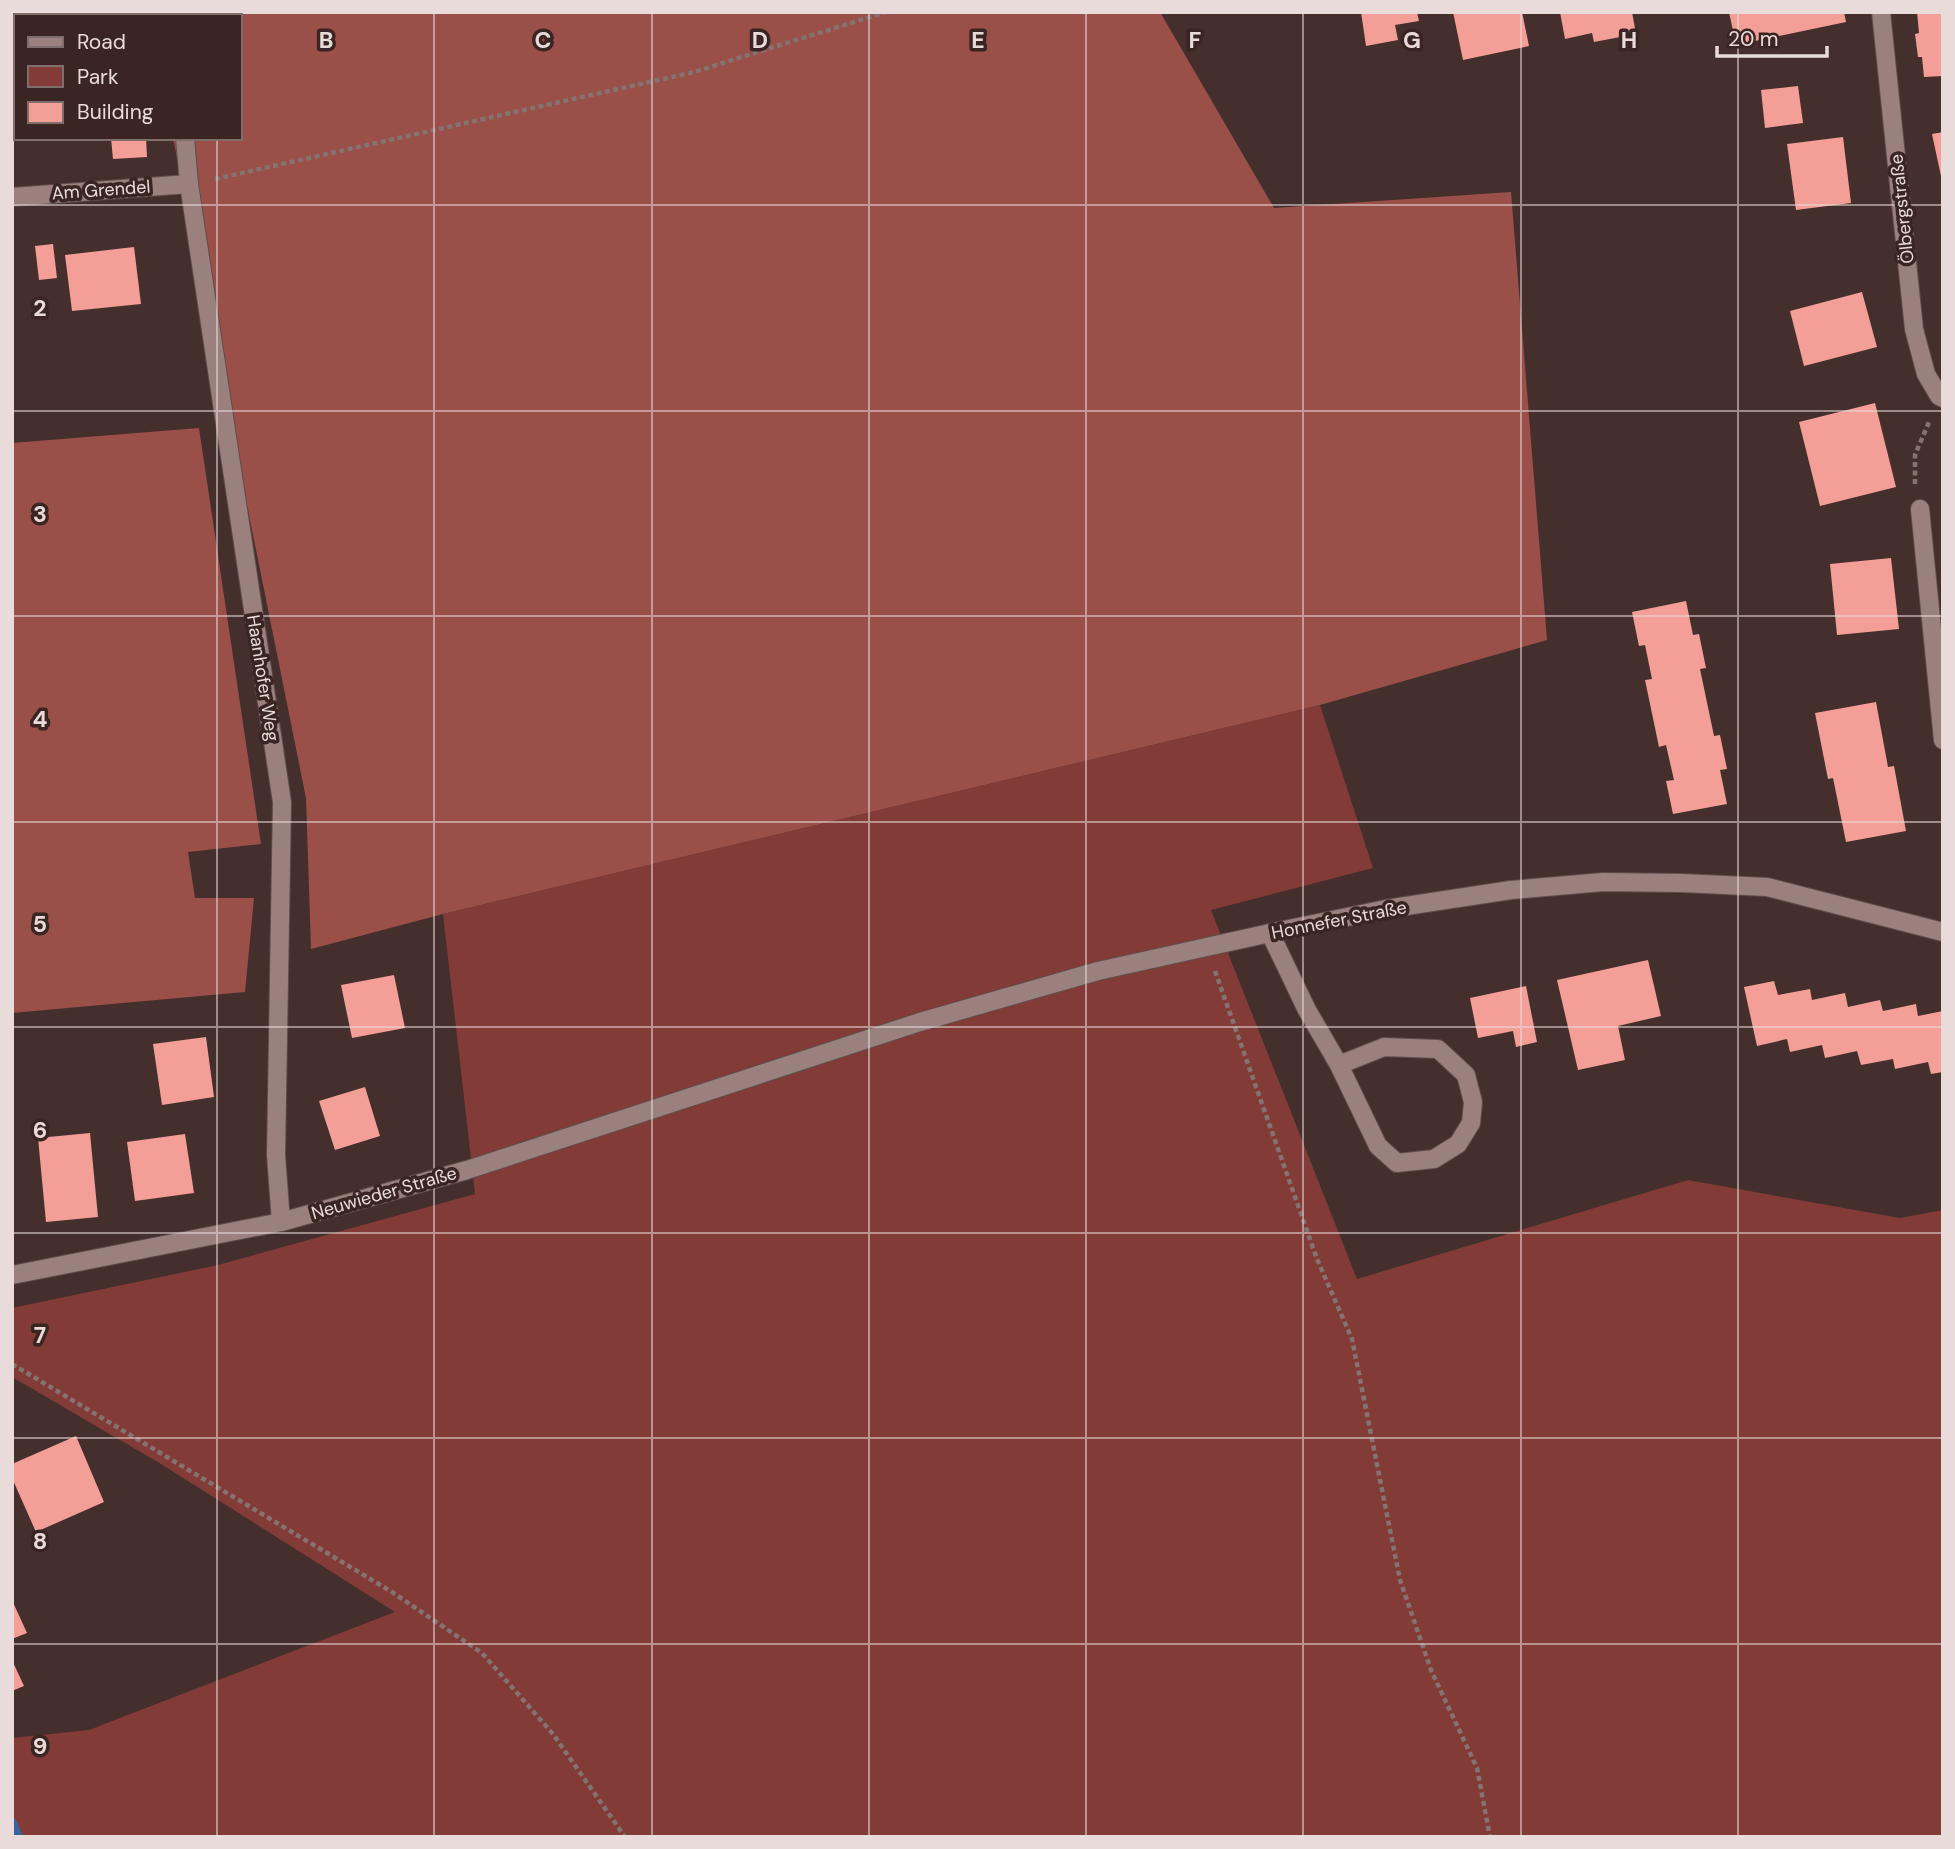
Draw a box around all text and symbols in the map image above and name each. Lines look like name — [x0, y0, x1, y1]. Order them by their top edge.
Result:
legend — [14, 14, 242, 140]
scale bar — [1717, 14, 1827, 58]
text: B — [319, 25, 333, 55]
text: C — [535, 25, 551, 55]
text: D — [752, 25, 768, 55]
text: E — [971, 25, 985, 55]
text: F — [1189, 25, 1202, 55]
text: G — [1403, 25, 1421, 55]
text: H — [1621, 25, 1637, 55]
text: 20 m — [1728, 25, 1779, 53]
text: Road — [77, 28, 126, 56]
text: Park — [77, 63, 119, 91]
text: Building — [77, 98, 154, 126]
street label: Ölbergstraße — [1884, 153, 1920, 265]
street label: Am Grendel — [51, 175, 151, 205]
text: 2 — [33, 293, 47, 323]
text: 3 — [33, 499, 47, 529]
street label: Haanhofer Weg — [241, 613, 285, 743]
text: 4 — [33, 704, 48, 734]
street label: Honnefer Straße — [1269, 895, 1409, 945]
text: 5 — [33, 909, 47, 939]
text: 6 — [33, 1115, 47, 1145]
street label: Neuwieder Straße — [309, 1161, 459, 1225]
text: 7 — [34, 1320, 46, 1350]
text: 8 — [33, 1526, 47, 1556]
text: 9 — [33, 1731, 47, 1761]

